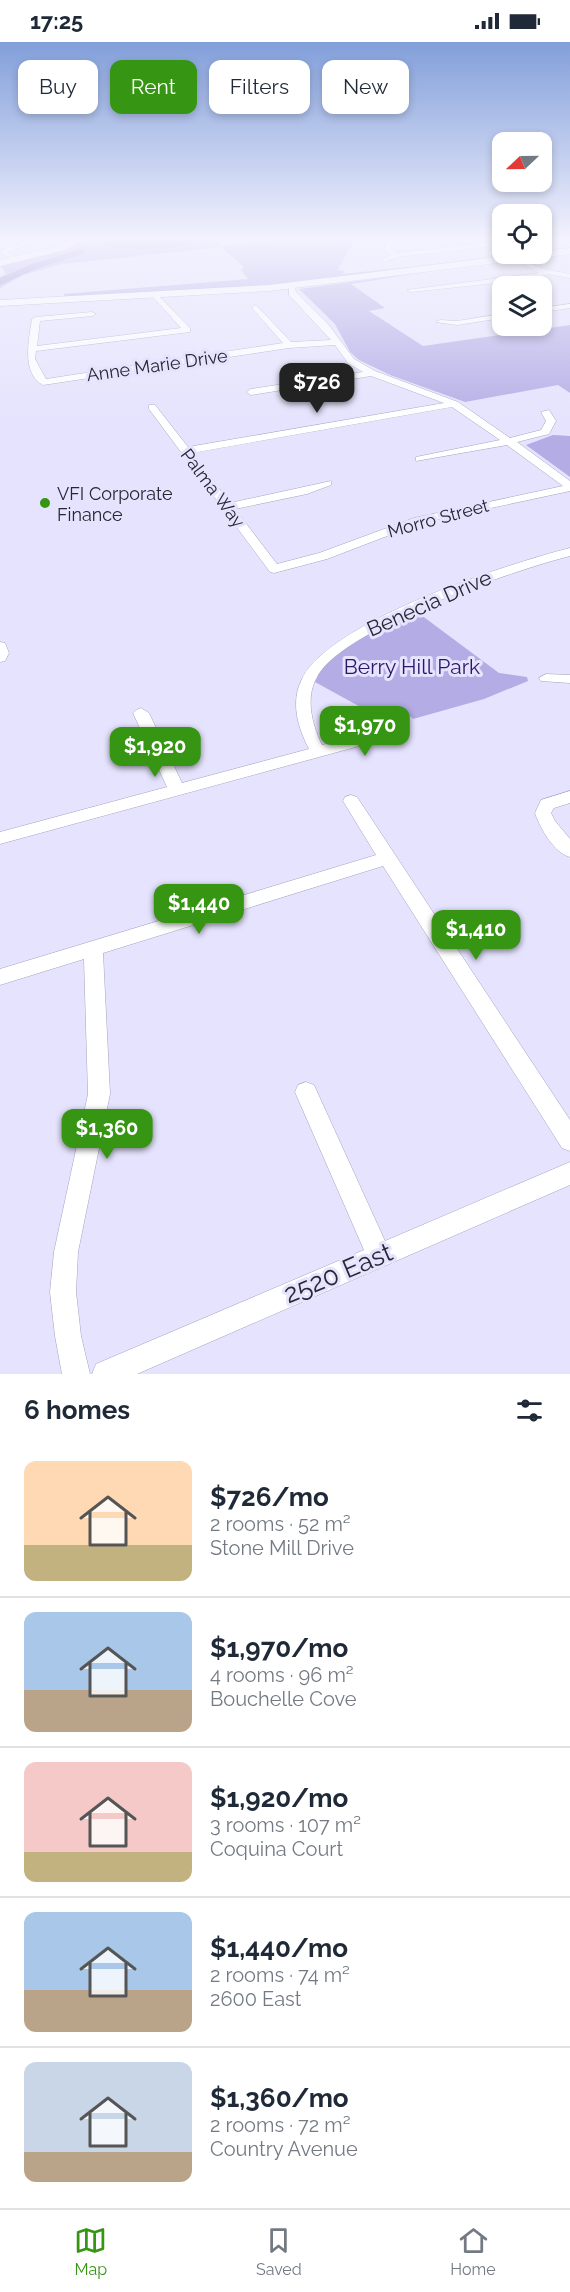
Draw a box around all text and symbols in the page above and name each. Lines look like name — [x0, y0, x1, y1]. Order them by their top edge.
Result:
text: 17:25 — [30, 8, 83, 34]
chip: Buy — [18, 60, 98, 114]
chip: Rent — [110, 60, 197, 114]
chip: Filters — [209, 60, 310, 114]
chip: New — [322, 60, 409, 114]
north arrow — [492, 132, 552, 192]
map controls — [492, 132, 552, 336]
button: locate — [492, 204, 552, 264]
button: layers — [492, 276, 552, 336]
street label: Anne Marie Drive — [85, 345, 229, 385]
pin: $726 — [281, 363, 353, 414]
text: $726 — [293, 370, 341, 394]
street label: Palma Way — [177, 444, 250, 532]
place label: VFI Corporate Finance — [57, 483, 173, 525]
street label: Morro Street — [385, 494, 491, 542]
marker: VFI Corporate Finance — [38, 496, 52, 510]
street label: Benecia Drive — [363, 564, 495, 642]
park label: Berry Hill Park — [344, 654, 480, 679]
pin: $1,970 — [316, 706, 414, 757]
text: $1,970 — [334, 713, 396, 737]
pin: $1,920 — [106, 727, 204, 778]
text: $1,920 — [124, 734, 186, 758]
pin: $1,440 — [150, 884, 248, 935]
text: $1,440 — [168, 891, 230, 915]
pin: $1,410 — [427, 910, 525, 961]
text: $1,410 — [446, 917, 506, 941]
pin: $1,360 — [58, 1109, 156, 1160]
text: $1,360 — [76, 1116, 138, 1140]
street label: 2520 East — [279, 1237, 397, 1309]
icon: filters — [513, 1394, 546, 1427]
text: 6 homes — [24, 1395, 130, 1425]
text: $726/mo — [210, 1482, 329, 1512]
icon: home — [72, 1485, 144, 1557]
text: 2 rooms · 52 m² — [210, 1512, 351, 1536]
text: Stone Mill Drive — [210, 1536, 354, 1560]
text: $1,970/mo — [210, 1633, 348, 1663]
icon: home — [72, 1636, 144, 1708]
text: 4 rooms · 96 m² — [210, 1663, 354, 1687]
text: Bouchelle Cove — [210, 1687, 357, 1711]
text: $1,920/mo — [210, 1783, 348, 1813]
icon: home — [72, 1786, 144, 1858]
text: 3 rooms · 107 m² — [210, 1813, 361, 1837]
text: Coquina Court — [210, 1837, 343, 1861]
text: $1,440/mo — [210, 1933, 348, 1963]
icon: home — [72, 1936, 144, 2008]
text: 2 rooms · 74 m² — [210, 1963, 350, 1987]
text: 2600 East — [210, 1987, 301, 2011]
text: $1,360/mo — [210, 2083, 349, 2113]
icon: home — [72, 2086, 144, 2158]
text: 2 rooms · 72 m² — [210, 2113, 350, 2137]
text: Country Avenue — [210, 2137, 358, 2161]
tab: Map — [74, 2224, 107, 2279]
tab: Saved — [256, 2224, 302, 2279]
tab: Home — [450, 2224, 496, 2279]

